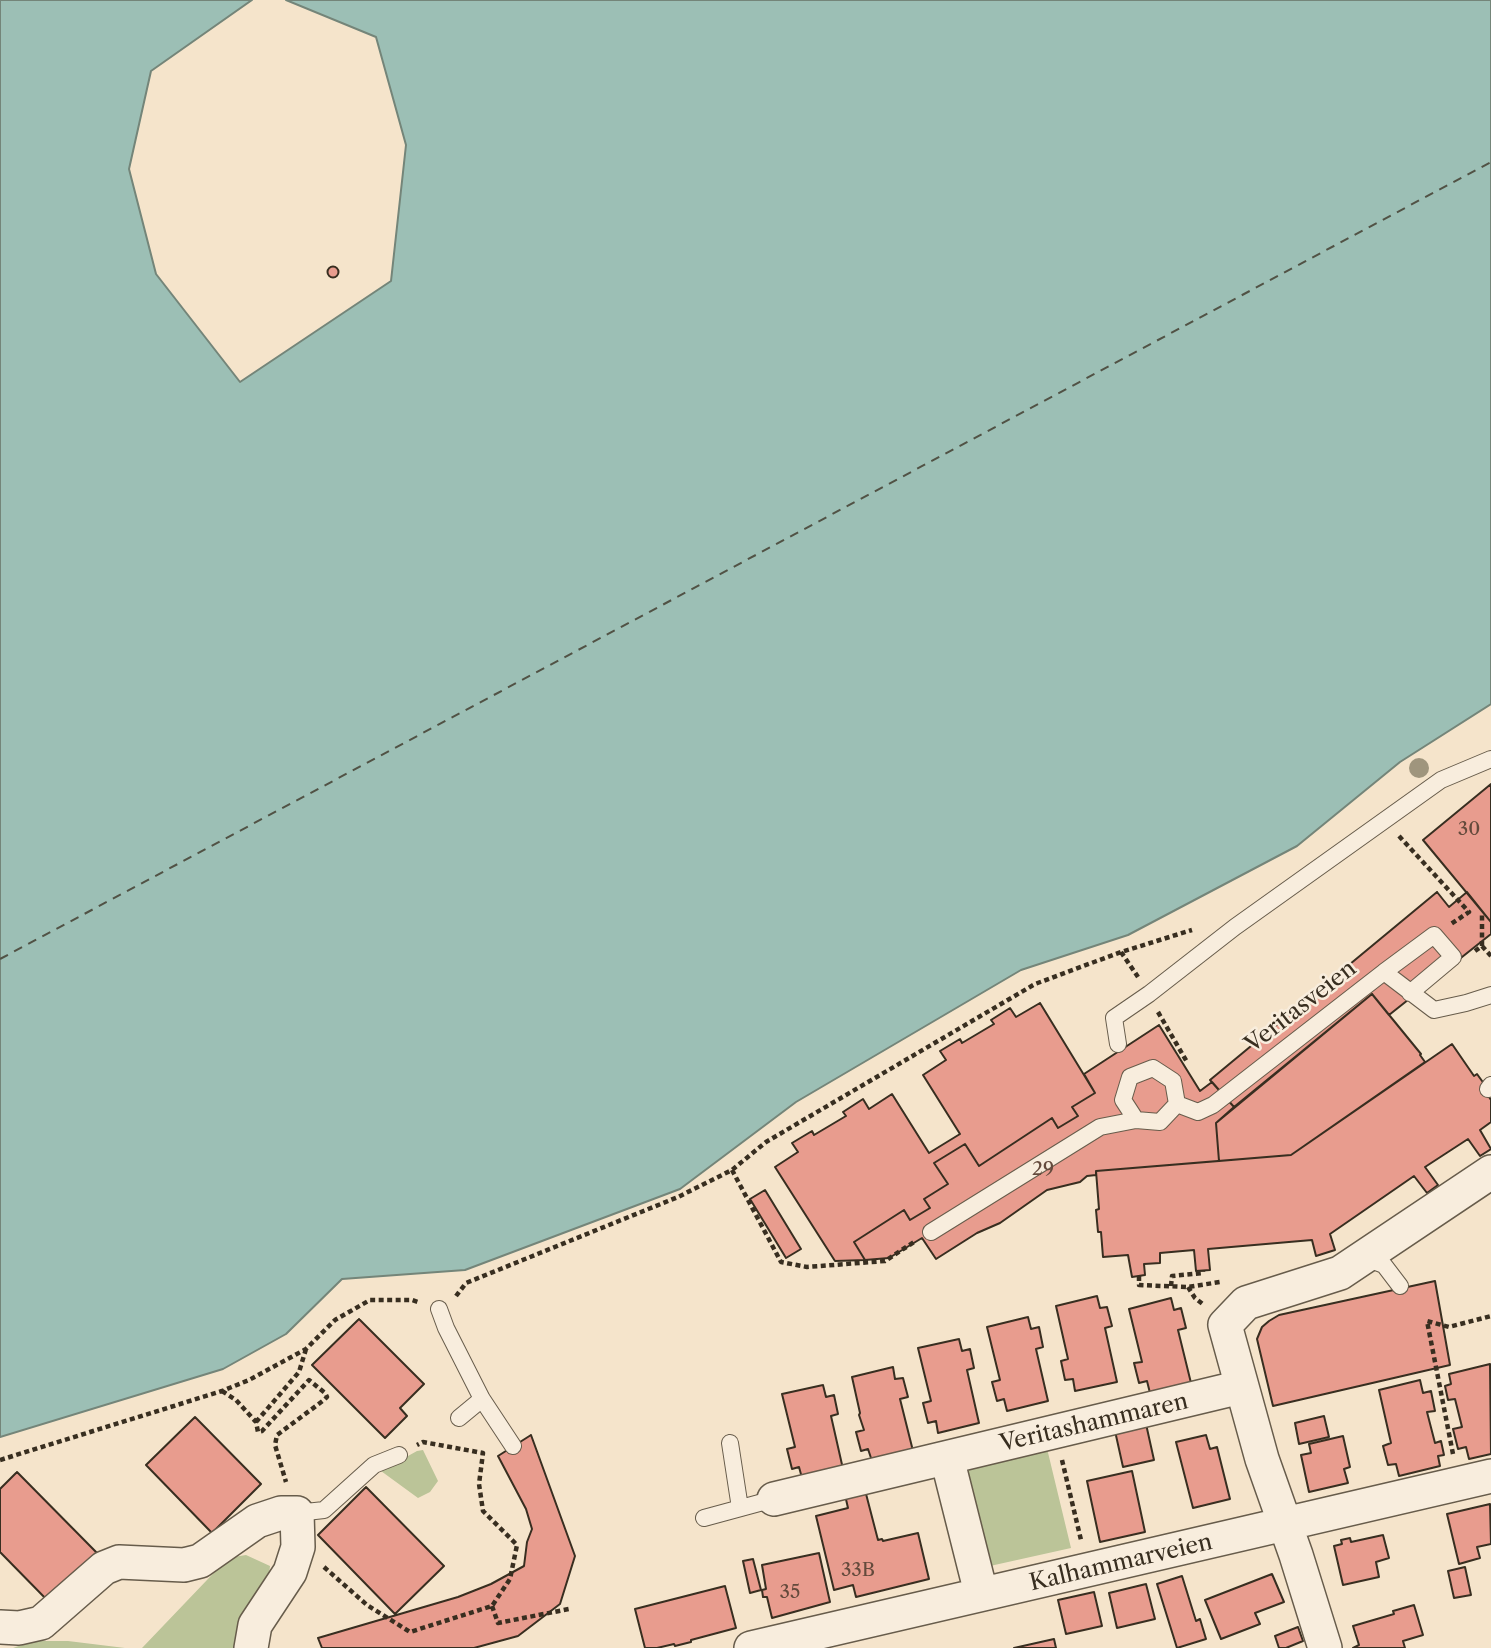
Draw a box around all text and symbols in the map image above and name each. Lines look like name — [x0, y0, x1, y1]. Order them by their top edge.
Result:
house number: 30 — [1458, 819, 1480, 841]
street label: Veritasveien — [1240, 955, 1362, 1059]
house number: 29 — [1032, 1159, 1054, 1181]
street label: Veritashammaren — [997, 1388, 1191, 1458]
street label: Kalhammarveien — [1027, 1529, 1215, 1597]
house number: 33B — [841, 1560, 875, 1582]
house number: 35 — [780, 1582, 800, 1604]

